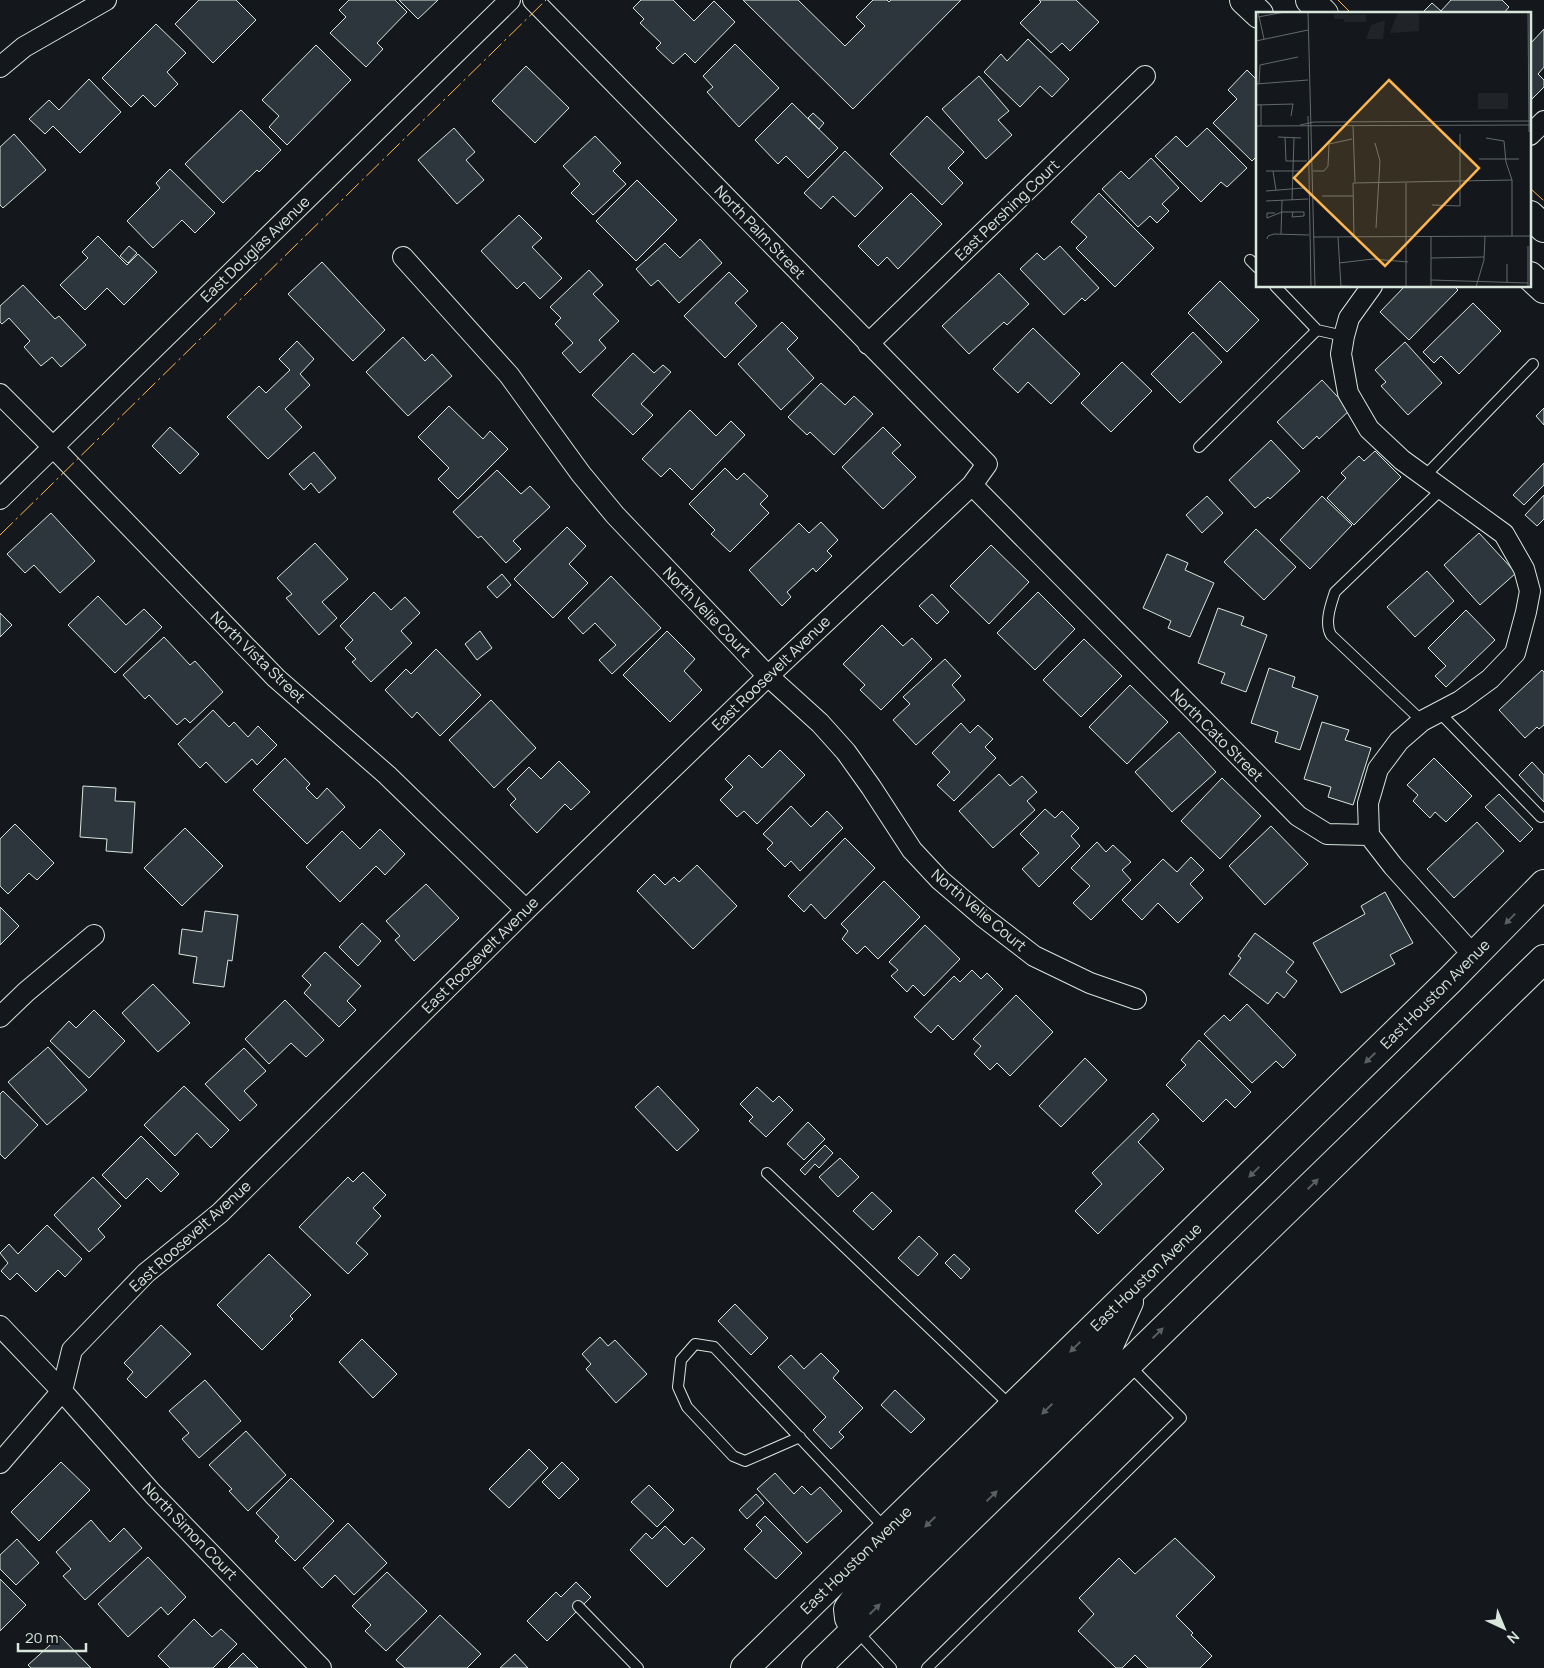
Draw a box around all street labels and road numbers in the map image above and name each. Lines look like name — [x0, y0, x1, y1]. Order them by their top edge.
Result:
street label: East Pershing Court — [950, 155, 1064, 265]
street label: North Palm Street — [710, 181, 810, 283]
street label: East Douglas Avenue — [196, 191, 314, 307]
street label: North Velie Court — [658, 562, 756, 662]
street label: North Vista Street — [206, 606, 310, 708]
street label: East Roosevelt Avenue — [707, 611, 835, 735]
street label: North Cato Street — [1166, 684, 1268, 786]
street label: North Velie Court — [927, 864, 1031, 956]
street label: East Roosevelt Avenue — [417, 892, 543, 1018]
street label: East Houston Avenue — [1375, 934, 1495, 1054]
street label: East Roosevelt Avenue — [125, 1175, 256, 1296]
street label: East Houston Avenue — [1086, 1218, 1207, 1336]
street label: North Simon Court — [138, 1477, 242, 1585]
street label: East Houston Avenue — [796, 1501, 917, 1619]

